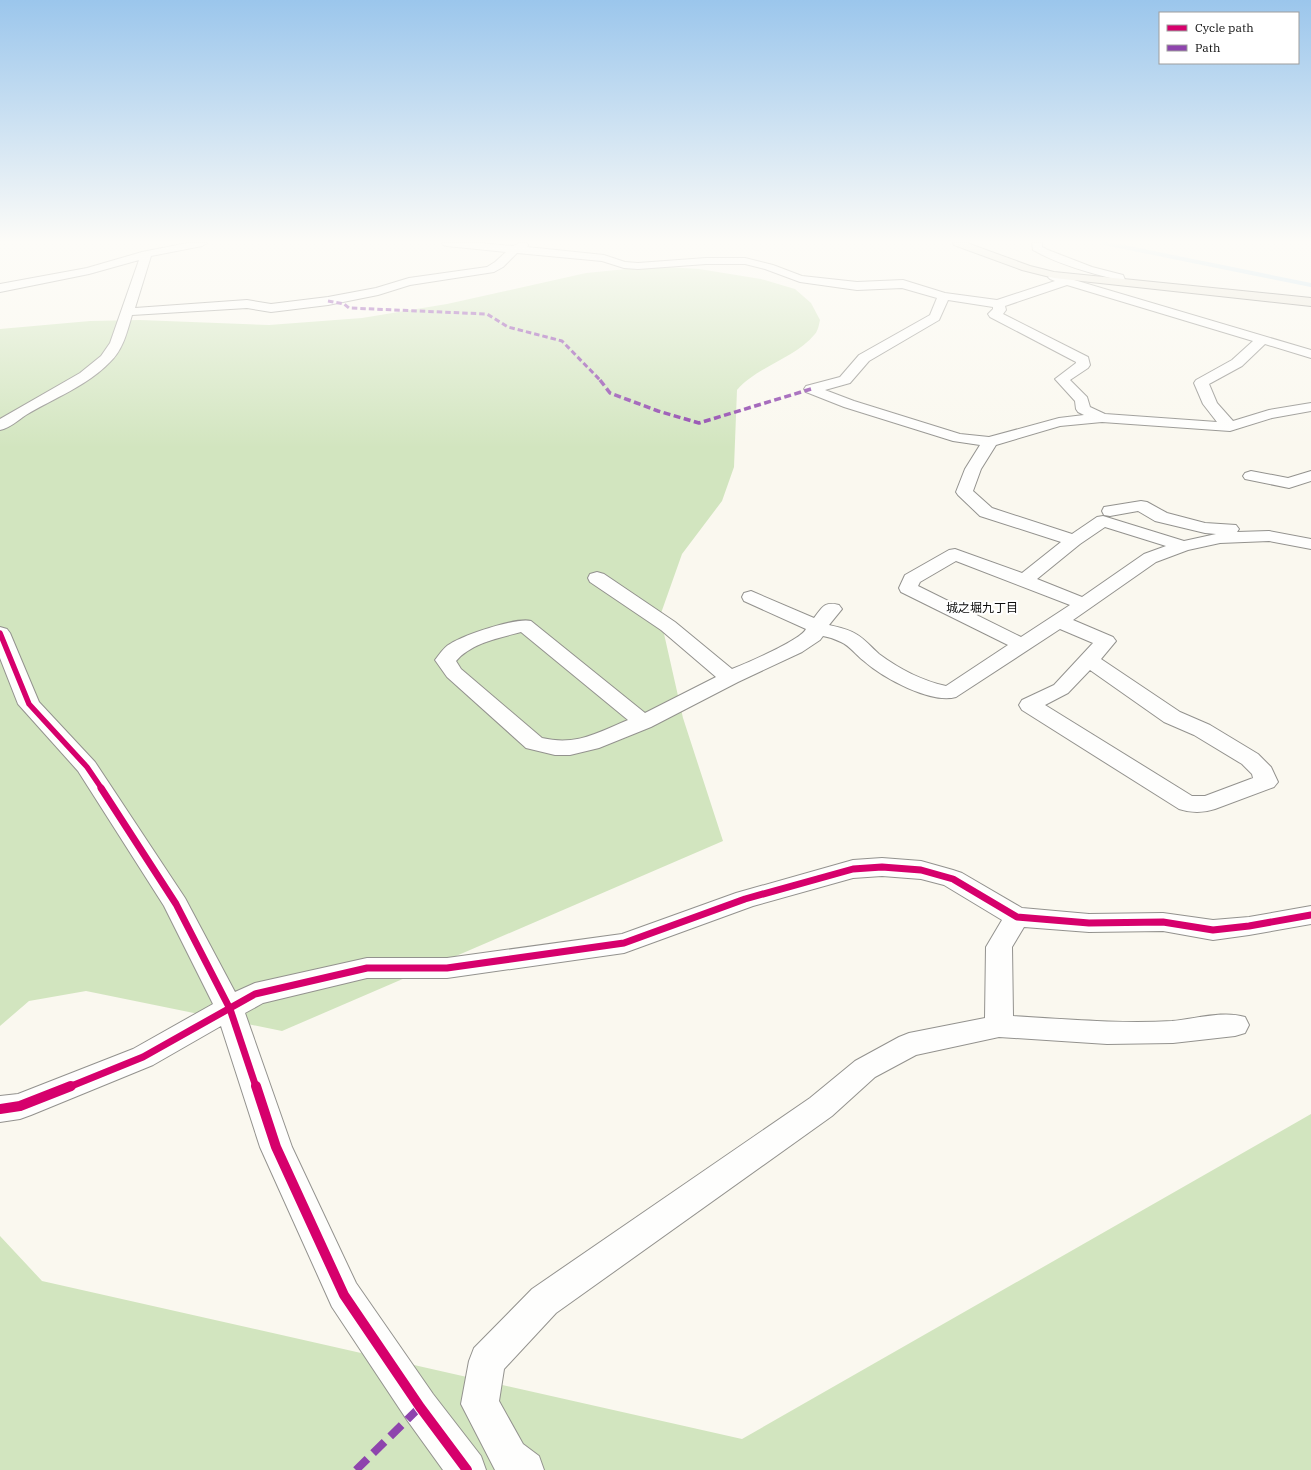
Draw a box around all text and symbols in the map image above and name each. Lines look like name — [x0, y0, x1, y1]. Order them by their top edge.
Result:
legend — [1159, 12, 1299, 64]
text: Cycle path — [1195, 20, 1254, 35]
text: Path — [1195, 40, 1221, 55]
district label: 城之堀九丁目 — [946, 600, 1018, 615]

